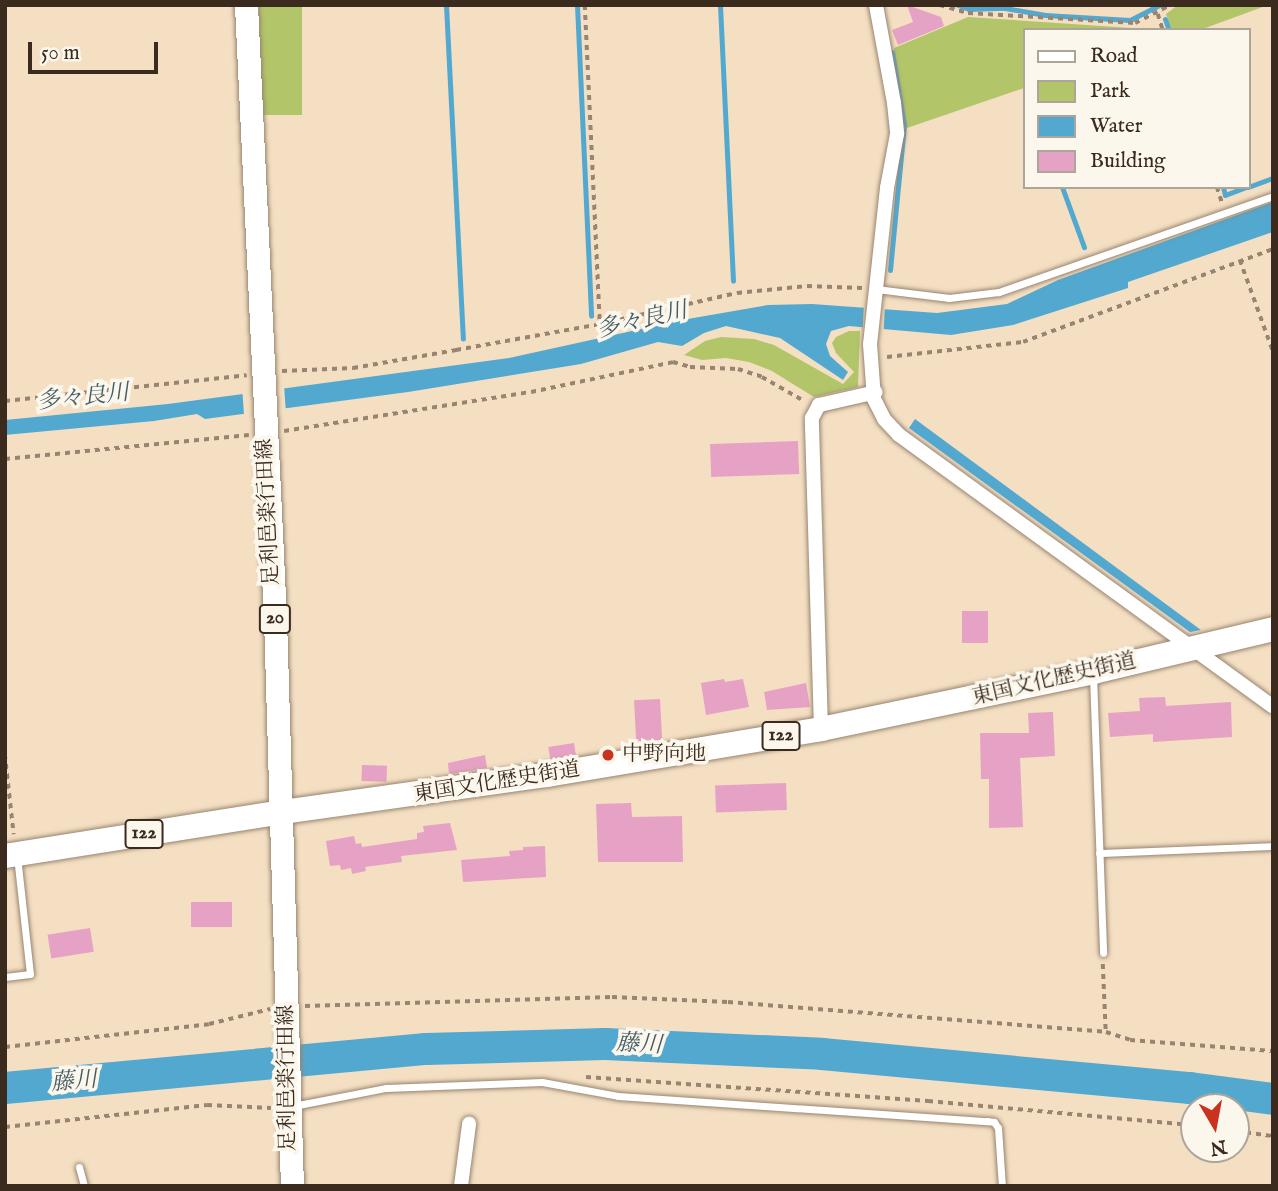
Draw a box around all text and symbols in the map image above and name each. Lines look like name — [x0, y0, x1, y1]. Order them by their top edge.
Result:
scale bar — [32, 28, 161, 72]
legend — [1023, 28, 1250, 189]
text: 50 m — [41, 40, 80, 67]
text: Road — [1090, 43, 1137, 70]
text: Park — [1090, 78, 1130, 105]
text: Water — [1090, 113, 1142, 140]
text: Building — [1090, 148, 1165, 175]
water label: 多々良川 — [594, 297, 690, 345]
water label: 多々良川 — [36, 379, 130, 417]
street label: 足利邑楽行田線 — [253, 438, 285, 586]
road number: 20 — [258, 604, 292, 634]
street label: 東国文化歴史街道 — [969, 649, 1139, 711]
road number: 122 — [760, 720, 802, 751]
place label: 中野向地 — [622, 742, 706, 768]
marker: 中野向地 — [600, 747, 616, 763]
street label: 東国文化歴史街道 — [412, 757, 582, 809]
road number: 122 — [123, 818, 165, 849]
street label: 足利邑楽行田線 — [274, 1004, 302, 1152]
water label: 藤川 — [615, 1030, 663, 1060]
water label: 藤川 — [50, 1066, 98, 1098]
north arrow — [1180, 1093, 1250, 1163]
text: N — [1208, 1133, 1228, 1160]

